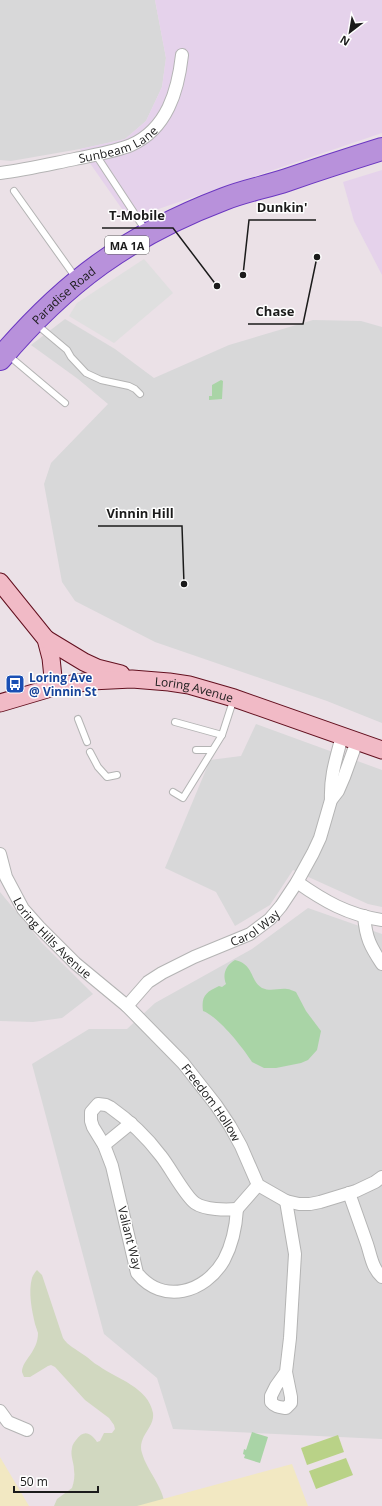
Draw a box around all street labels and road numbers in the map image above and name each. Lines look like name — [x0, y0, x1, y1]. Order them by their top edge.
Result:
street label: Sunbeam Lane — [77, 122, 161, 167]
road number: MA 1A — [105, 236, 149, 254]
street label: Paradise Road — [28, 262, 99, 328]
street label: Loring Avenue — [154, 672, 236, 706]
street label: Loring Hills Avenue — [10, 894, 96, 982]
street label: Carol Way — [227, 905, 284, 950]
street label: Freedom Hollow — [178, 1060, 245, 1145]
street label: Valiant Way — [114, 1204, 146, 1273]

